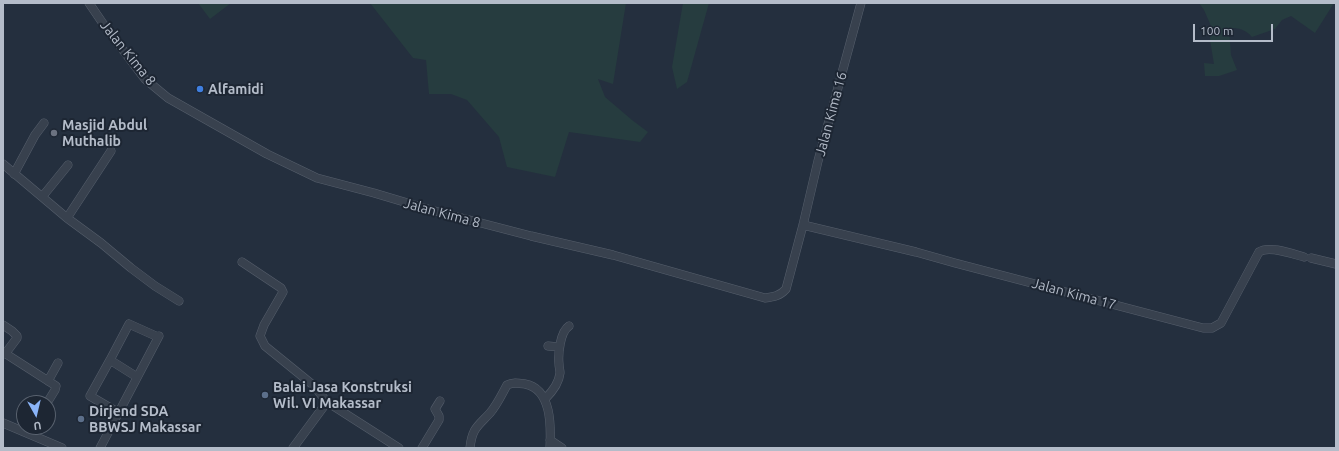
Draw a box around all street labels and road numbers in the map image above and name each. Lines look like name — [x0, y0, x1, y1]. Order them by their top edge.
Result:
street label: Jalan Kima 8 — [97, 17, 159, 89]
street label: Jalan Kima 16 — [812, 70, 850, 158]
street label: Jalan Kima 8 — [402, 195, 482, 231]
street label: Jalan Kima 17 — [1030, 275, 1118, 313]

